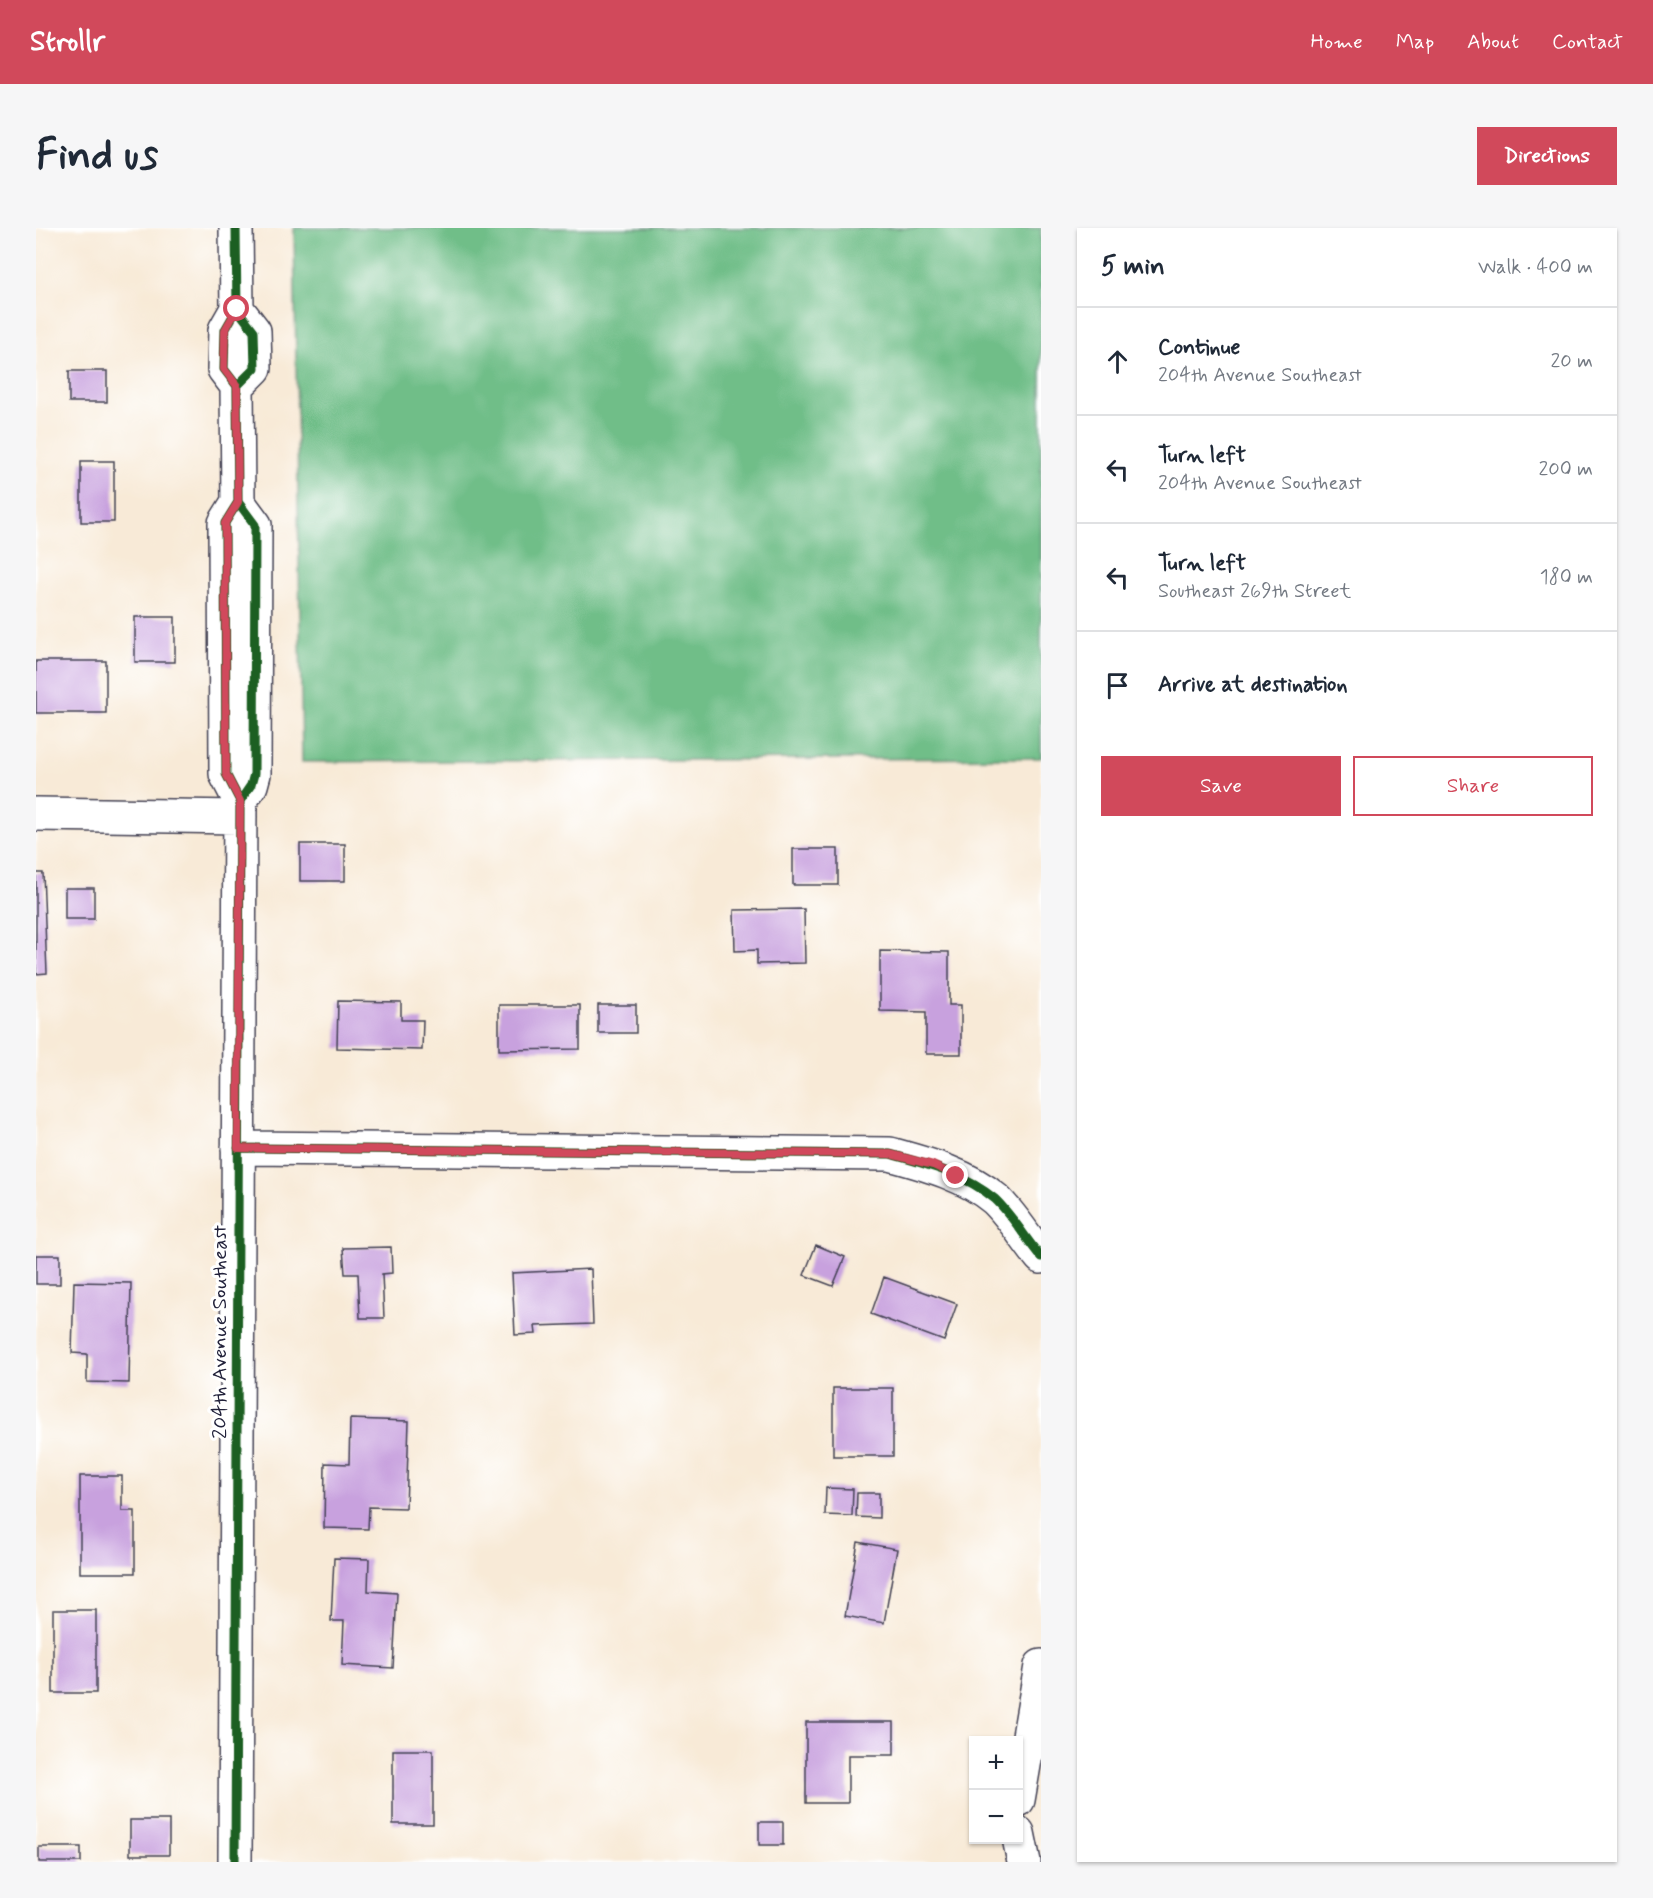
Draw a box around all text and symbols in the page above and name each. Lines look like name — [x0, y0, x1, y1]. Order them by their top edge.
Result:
text: Strollr — [30, 24, 105, 61]
text: Home — [1311, 28, 1363, 56]
text: Map — [1396, 28, 1434, 56]
text: About — [1467, 28, 1519, 56]
text: Contact — [1552, 28, 1623, 56]
button: Directions — [1477, 127, 1617, 185]
text: Find us — [36, 129, 158, 184]
text: 5 min — [1101, 250, 1165, 284]
text: Walk · 400 m — [1478, 254, 1593, 281]
route start — [223, 295, 249, 321]
text: Continue — [1158, 334, 1240, 362]
icon: ahead — [1101, 345, 1134, 378]
text: 20 m — [1550, 348, 1593, 375]
text: 204th Avenue Southeast — [1158, 362, 1362, 389]
text: Turn left — [1158, 442, 1246, 470]
icon: left — [1101, 453, 1134, 486]
text: 200 m — [1538, 456, 1593, 483]
text: 204th Avenue Southeast — [1158, 470, 1362, 497]
text: Turn left — [1158, 550, 1246, 578]
icon: left — [1101, 561, 1134, 594]
text: 180 m — [1540, 564, 1593, 591]
text: Southeast 269th Street — [1158, 578, 1351, 605]
icon: arrive — [1101, 669, 1134, 702]
text: Arrive at destination — [1158, 671, 1348, 699]
button: Save — [1101, 756, 1341, 816]
button: Share — [1353, 756, 1593, 816]
route end — [942, 1162, 968, 1188]
street label: 204th Avenue Southeast — [206, 1224, 234, 1439]
map controls — [969, 1736, 1023, 1844]
button: + — [969, 1736, 1023, 1790]
button: − — [969, 1790, 1023, 1844]

